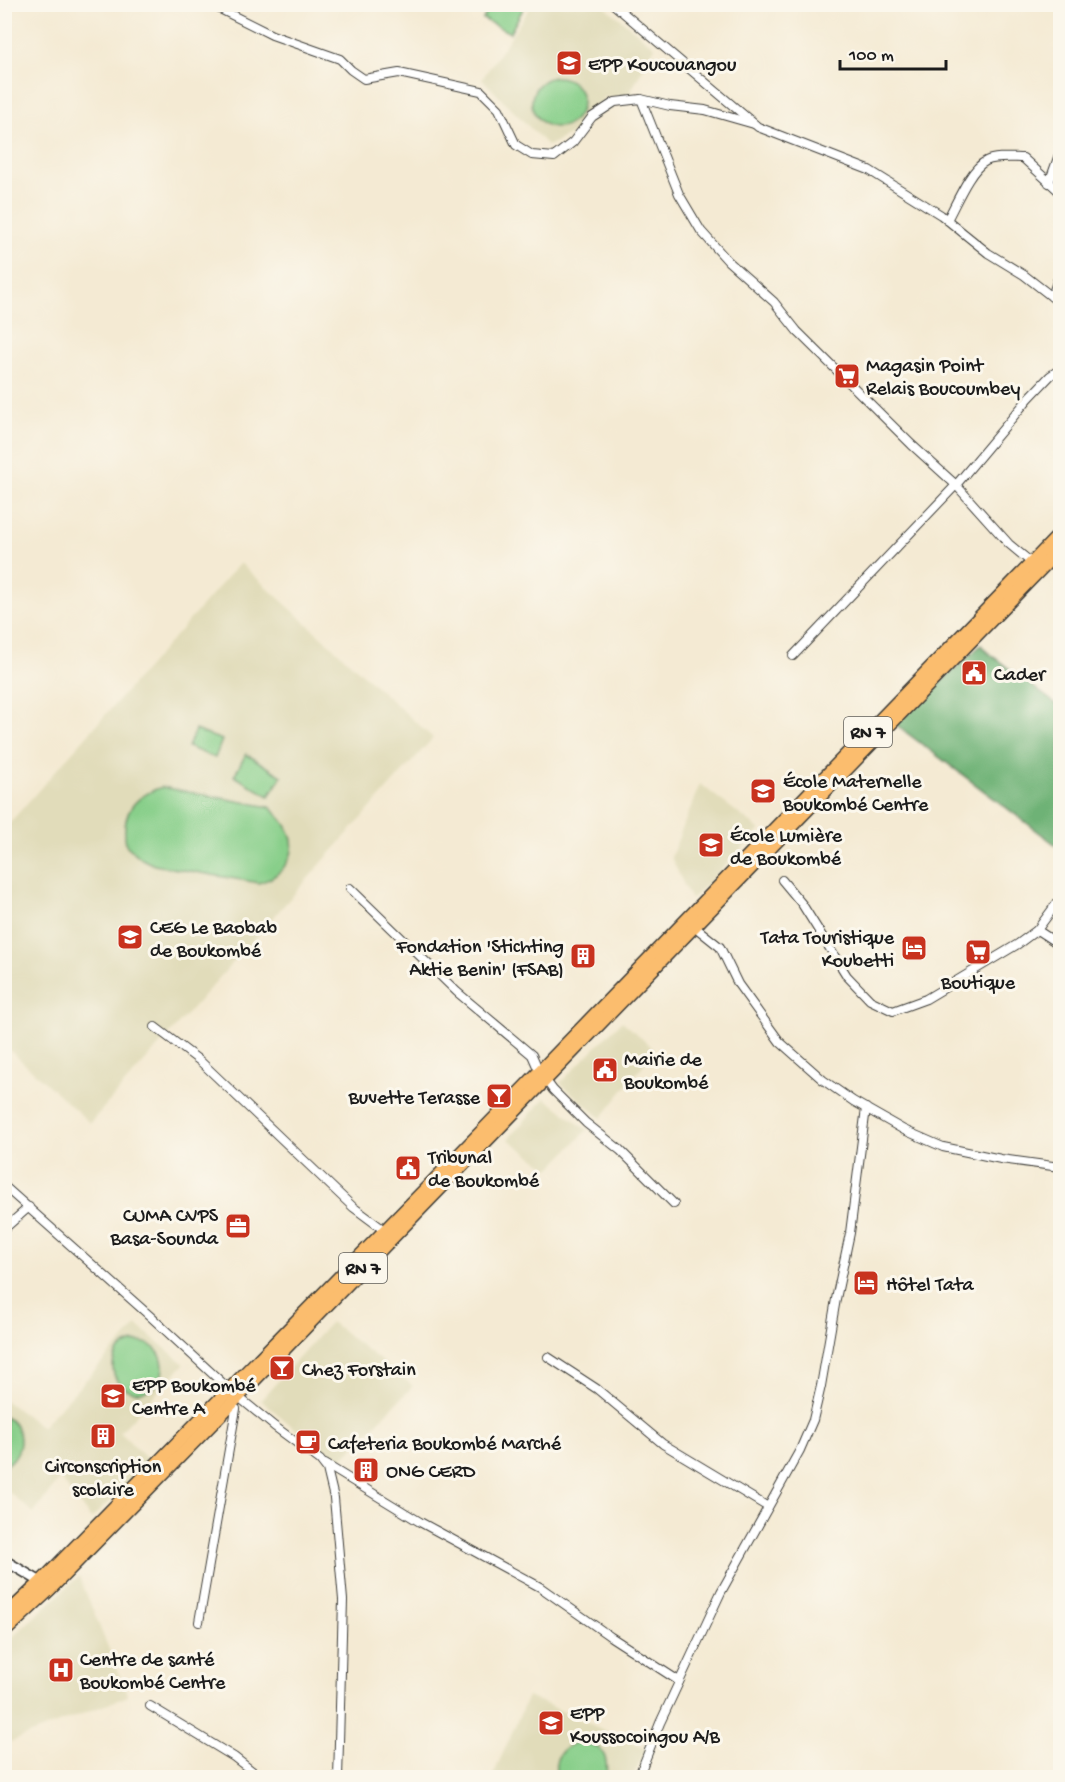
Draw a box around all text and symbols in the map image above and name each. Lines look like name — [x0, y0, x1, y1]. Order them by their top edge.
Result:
scale bar — [840, 33, 946, 71]
text: 100 m — [848, 46, 894, 67]
school or university icon: EPP Koucouangou — [554, 48, 584, 78]
place label: EPP Koucouangou — [588, 55, 737, 78]
place label: Magasin Point Relais Boucoumbey — [866, 356, 1020, 402]
supermarket icon: Magasin Point Relais Boucoumbey — [832, 361, 862, 391]
public building icon: Cader — [959, 658, 989, 688]
place label: Cader — [994, 665, 1047, 688]
road number: RN 7 — [844, 717, 892, 747]
place label: École Maternelle Boukombé Centre — [782, 771, 929, 818]
school or university icon: École Maternelle Boukombé Centre — [748, 776, 778, 806]
place label: École Lumière de Boukombé — [730, 825, 843, 872]
school or university icon: École Lumière de Boukombé — [696, 830, 726, 860]
place label: CEG Le Baobab de Boukombé — [150, 918, 277, 964]
school or university icon: CEG Le Baobab de Boukombé — [115, 922, 145, 952]
place label: Tata Touristique Koubetti — [760, 928, 895, 974]
hotel icon: Tata Touristique Koubetti — [899, 933, 929, 963]
place label: Fondation 'Stichting Aktie Benin' (FSAB) — [395, 937, 564, 983]
supermarket icon: Boutique — [963, 937, 993, 967]
building icon: Fondation 'Stichting Aktie Benin' (FSAB) — [568, 941, 598, 971]
place label: Boutique — [940, 973, 1016, 996]
place label: Mairie de Boukombé — [623, 1050, 709, 1096]
public building icon: Mairie de Boukombé — [590, 1055, 620, 1085]
bar icon: Buvette Terasse — [484, 1081, 514, 1111]
place label: Buvette Terasse — [348, 1088, 481, 1111]
place label: Tribunal de Boukombé — [427, 1148, 540, 1194]
public building icon: Tribunal de Boukombé — [393, 1153, 423, 1183]
place label: CUMA CVPS Basa-Sounda — [110, 1206, 219, 1252]
office icon: CUMA CVPS Basa-Sounda — [223, 1211, 253, 1241]
road number: RN 7 — [339, 1253, 387, 1283]
hotel icon: Hôtel Tata — [851, 1268, 881, 1298]
place label: Hôtel Tata — [886, 1275, 974, 1298]
bar icon: Chez Forstain — [267, 1353, 297, 1383]
place label: Chez Forstain — [302, 1360, 416, 1383]
place label: EPP Boukombé Centre A — [132, 1376, 256, 1422]
school or university icon: EPP Boukombé Centre A — [98, 1381, 128, 1411]
building icon: Circonscription scolaire — [88, 1421, 118, 1451]
cafe icon: Cafeteria Boukombé Marché — [293, 1427, 323, 1457]
place label: Cafeteria Boukombé Marché — [328, 1434, 562, 1457]
building icon: ONG CERD — [351, 1455, 381, 1485]
place label: Circonscription scolaire — [45, 1457, 162, 1503]
place label: ONG CERD — [386, 1462, 476, 1485]
place label: Centre de santé Boukombé Centre — [79, 1650, 226, 1696]
hospital icon: Centre de santé Boukombé Centre — [46, 1655, 76, 1685]
place label: EPP Koussocoingou A/B — [570, 1704, 720, 1750]
school or university icon: EPP Koussocoingou A/B — [536, 1708, 566, 1738]

